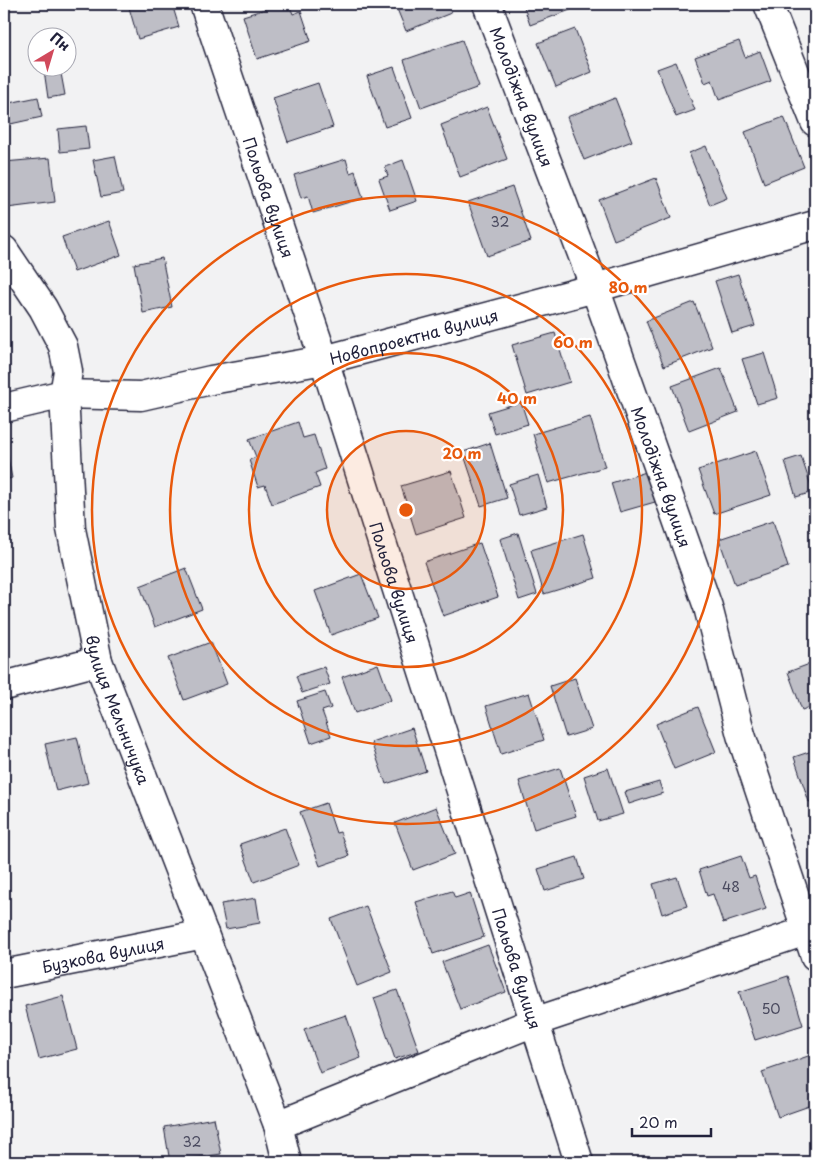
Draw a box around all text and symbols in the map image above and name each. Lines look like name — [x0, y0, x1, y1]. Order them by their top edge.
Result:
street label: Молодіжна вулиця — [485, 23, 560, 170]
text: Пн — [46, 27, 75, 56]
north arrow — [28, 28, 78, 78]
street label: Польова вулиця — [238, 134, 301, 261]
house number: 32 — [491, 211, 509, 232]
text: 80 m — [608, 275, 648, 298]
street label: Новопроектна вулиця — [327, 302, 501, 370]
text: 60 m — [553, 330, 593, 353]
text: 40 m — [497, 386, 537, 409]
street label: Молодіжна вулиця — [626, 403, 698, 550]
text: 20 m — [443, 441, 481, 464]
centre of rings — [397, 501, 415, 519]
street label: Польова вулиця — [364, 519, 425, 646]
street label: вулиця Мельничука — [81, 633, 157, 788]
house number: 48 — [722, 876, 740, 897]
street label: Польова вулиця — [487, 905, 548, 1032]
street label: Бузкова вулиця — [40, 930, 166, 978]
house number: 50 — [761, 998, 781, 1019]
scale bar — [632, 1106, 710, 1138]
text: 20 m — [639, 1110, 678, 1133]
house number: 32 — [183, 1131, 201, 1152]

